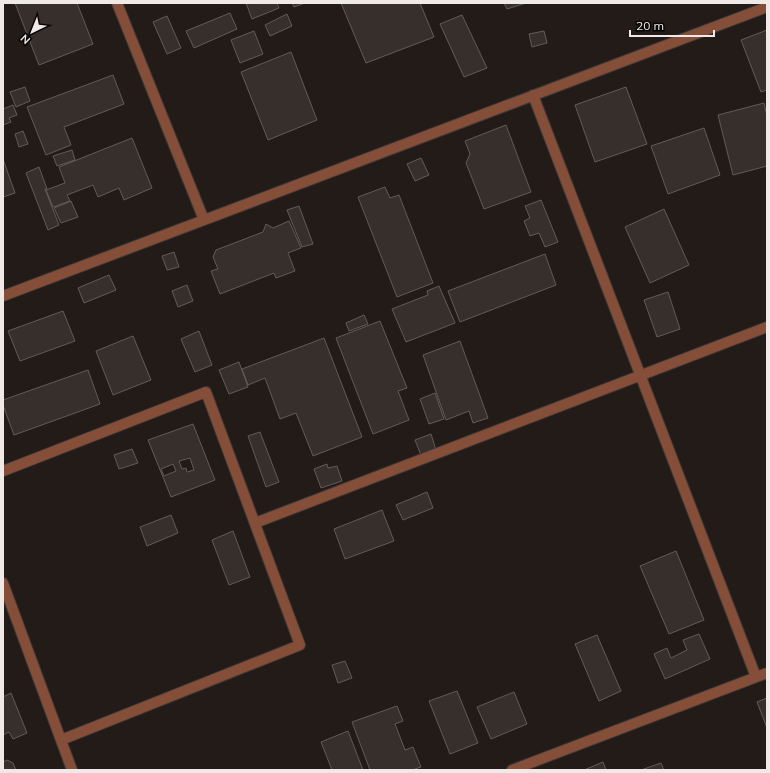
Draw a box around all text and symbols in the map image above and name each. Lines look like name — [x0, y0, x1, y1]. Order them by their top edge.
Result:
north arrow — [12, 12, 52, 52]
scale bar — [630, 12, 714, 38]
text: 20 m — [636, 18, 664, 33]
text: N — [17, 31, 33, 47]

